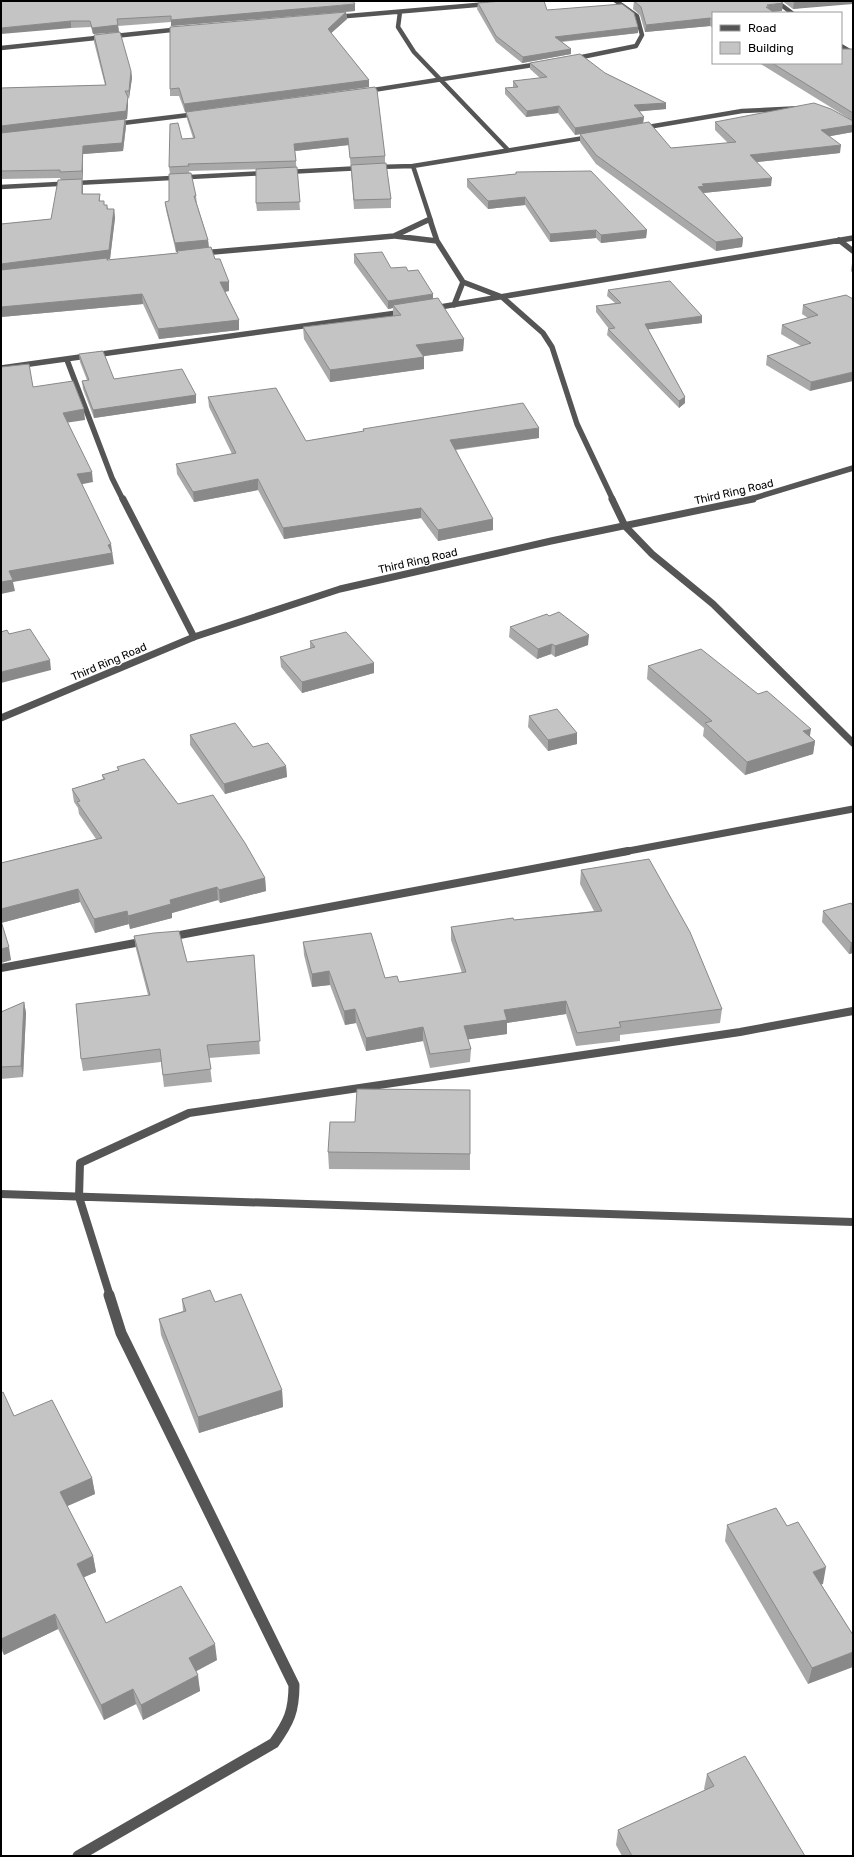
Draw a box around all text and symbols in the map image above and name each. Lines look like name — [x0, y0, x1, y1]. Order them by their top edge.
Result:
legend — [712, 12, 842, 64]
text: Road — [748, 21, 776, 35]
text: Building — [748, 41, 794, 55]
street label: Third Ring Road — [693, 477, 775, 507]
street label: Third Ring Road — [377, 546, 459, 576]
street label: Third Ring Road — [69, 640, 149, 684]

